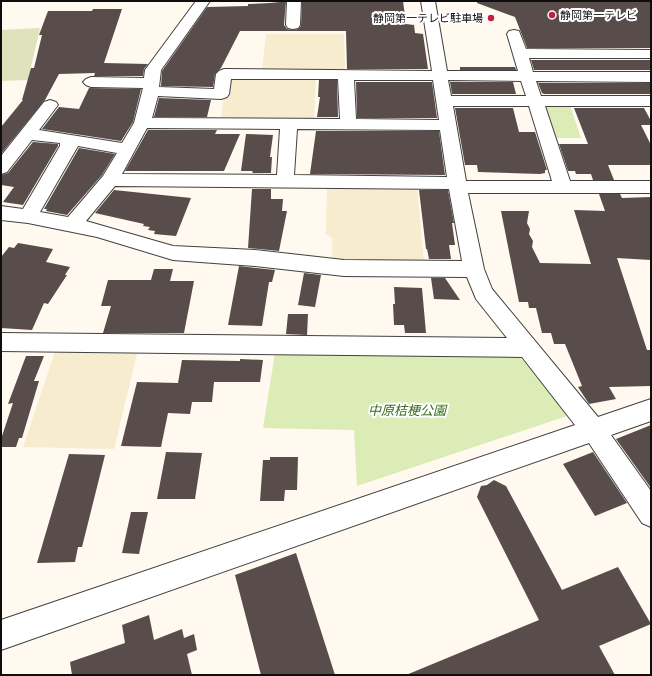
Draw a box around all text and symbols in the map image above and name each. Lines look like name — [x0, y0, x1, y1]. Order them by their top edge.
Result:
place label: 静岡第一テレビ — [560, 9, 637, 22]
marker: 静岡第一テレビ — [547, 10, 557, 20]
place label: 静岡第一テレビ駐車場 — [373, 12, 483, 25]
marker: 静岡第一テレビ駐車場 — [486, 13, 496, 23]
park label: 中原桔梗公園 — [368, 403, 448, 418]

